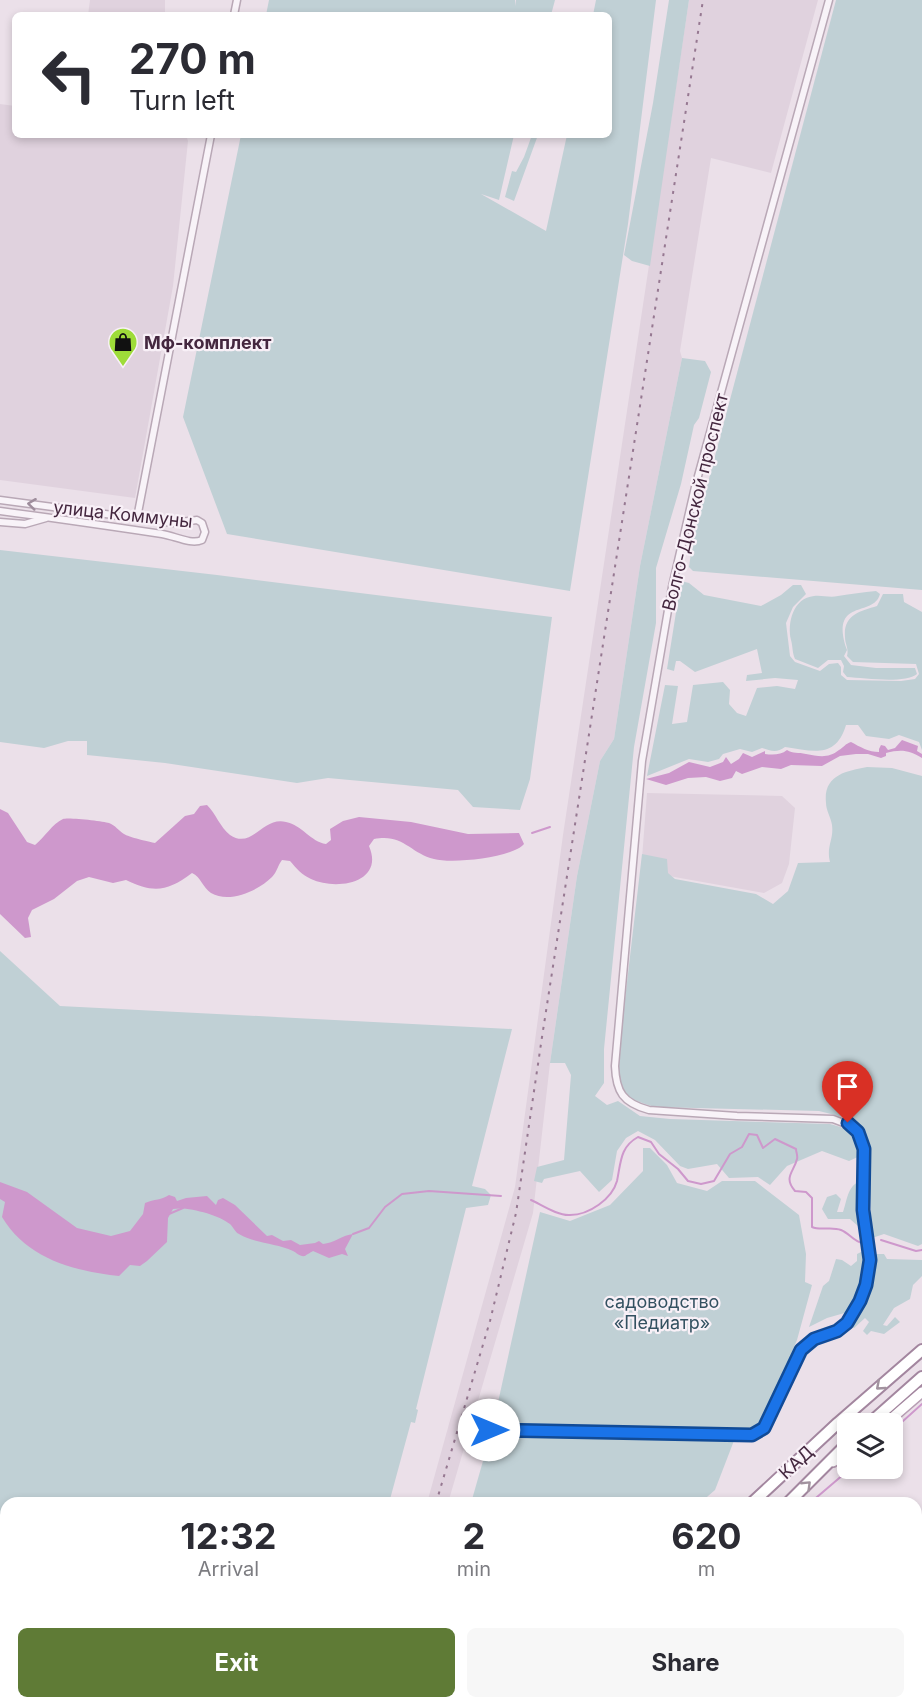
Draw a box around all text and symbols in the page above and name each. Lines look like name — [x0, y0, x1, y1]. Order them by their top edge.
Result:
text: 270 m — [129, 33, 256, 84]
icon: left — [30, 36, 108, 114]
text: Turn left — [129, 84, 235, 117]
shop icon: Мф-комплект — [107, 326, 139, 368]
place label: Мф-комплект — [144, 332, 271, 353]
street label: Волго-Донской проспект — [658, 390, 732, 613]
street label: улица Коммуны — [52, 496, 194, 532]
one-way arrow — [28, 498, 37, 511]
pin — [822, 1061, 873, 1123]
icon: arrive — [831, 1070, 864, 1103]
park label: садоводство «Педиатр» — [605, 1291, 719, 1333]
one-way arrow — [876, 1379, 887, 1390]
position arrow — [457, 1398, 521, 1462]
map controls — [837, 1413, 903, 1479]
button: layers — [837, 1413, 903, 1479]
street label: КАД — [774, 1441, 818, 1483]
one-way arrow — [799, 1481, 810, 1492]
text: 12:32 — [180, 1514, 276, 1558]
text: 2 — [463, 1514, 485, 1558]
text: 620 — [671, 1514, 742, 1558]
text: Arrival — [198, 1557, 259, 1581]
text: min — [457, 1557, 491, 1581]
text: m — [698, 1557, 715, 1581]
button: Exit — [18, 1628, 455, 1697]
button: Share — [467, 1628, 904, 1697]

